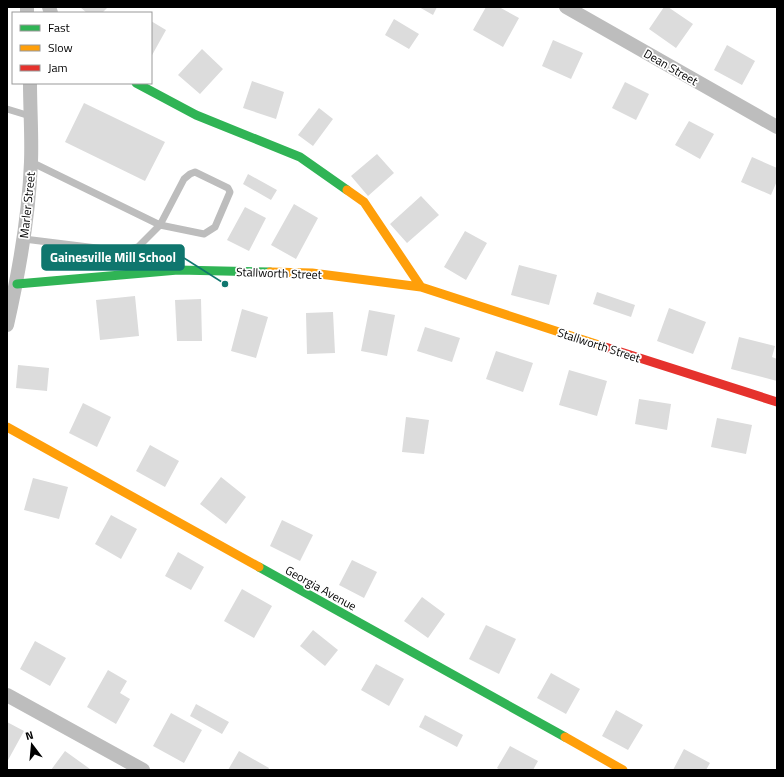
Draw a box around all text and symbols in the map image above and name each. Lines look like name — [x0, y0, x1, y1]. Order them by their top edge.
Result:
legend — [12, 12, 152, 84]
text: Fast — [48, 18, 71, 37]
text: Slow — [48, 38, 73, 57]
street label: Dean Street — [640, 44, 702, 91]
text: Jam — [48, 58, 68, 77]
street label: Marler Street — [14, 170, 40, 239]
callout: Gainesville Mill School — [42, 245, 184, 270]
text: Gainesville Mill School — [50, 247, 176, 267]
street label: Stallworth Street — [236, 262, 323, 284]
street label: Stallworth Street — [555, 323, 644, 368]
street label: Georgia Avenue — [282, 561, 360, 615]
north arrow — [12, 725, 52, 765]
text: N — [23, 727, 35, 744]

